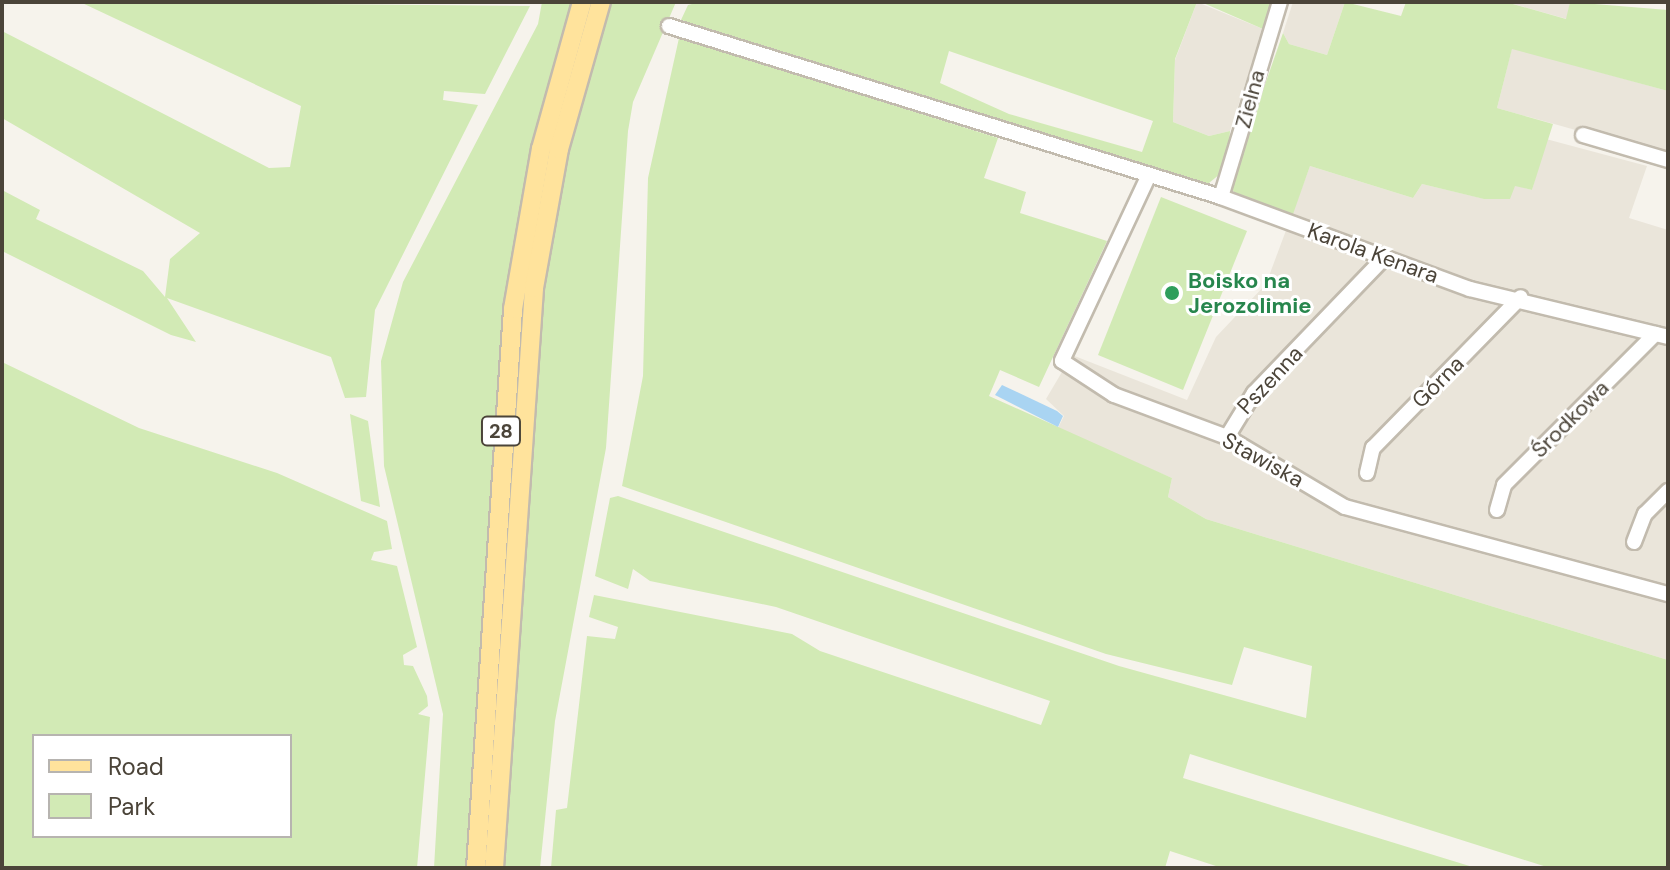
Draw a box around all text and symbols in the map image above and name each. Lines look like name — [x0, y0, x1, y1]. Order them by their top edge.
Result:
street label: Zielna — [1230, 67, 1270, 131]
street label: Karola Kenara — [1304, 217, 1442, 289]
place label: Boisko na Jerozolimie — [1188, 267, 1311, 318]
marker: Boisko na Jerozolimie — [1163, 284, 1181, 302]
street label: Pszenna — [1232, 340, 1308, 420]
street label: Górna — [1407, 351, 1469, 413]
street label: Środkowa — [1526, 375, 1614, 463]
road number: 28 — [479, 415, 523, 447]
street label: Stawiska — [1218, 427, 1308, 493]
legend — [32, 734, 292, 838]
text: Road — [108, 751, 164, 782]
text: Park — [108, 791, 155, 822]

